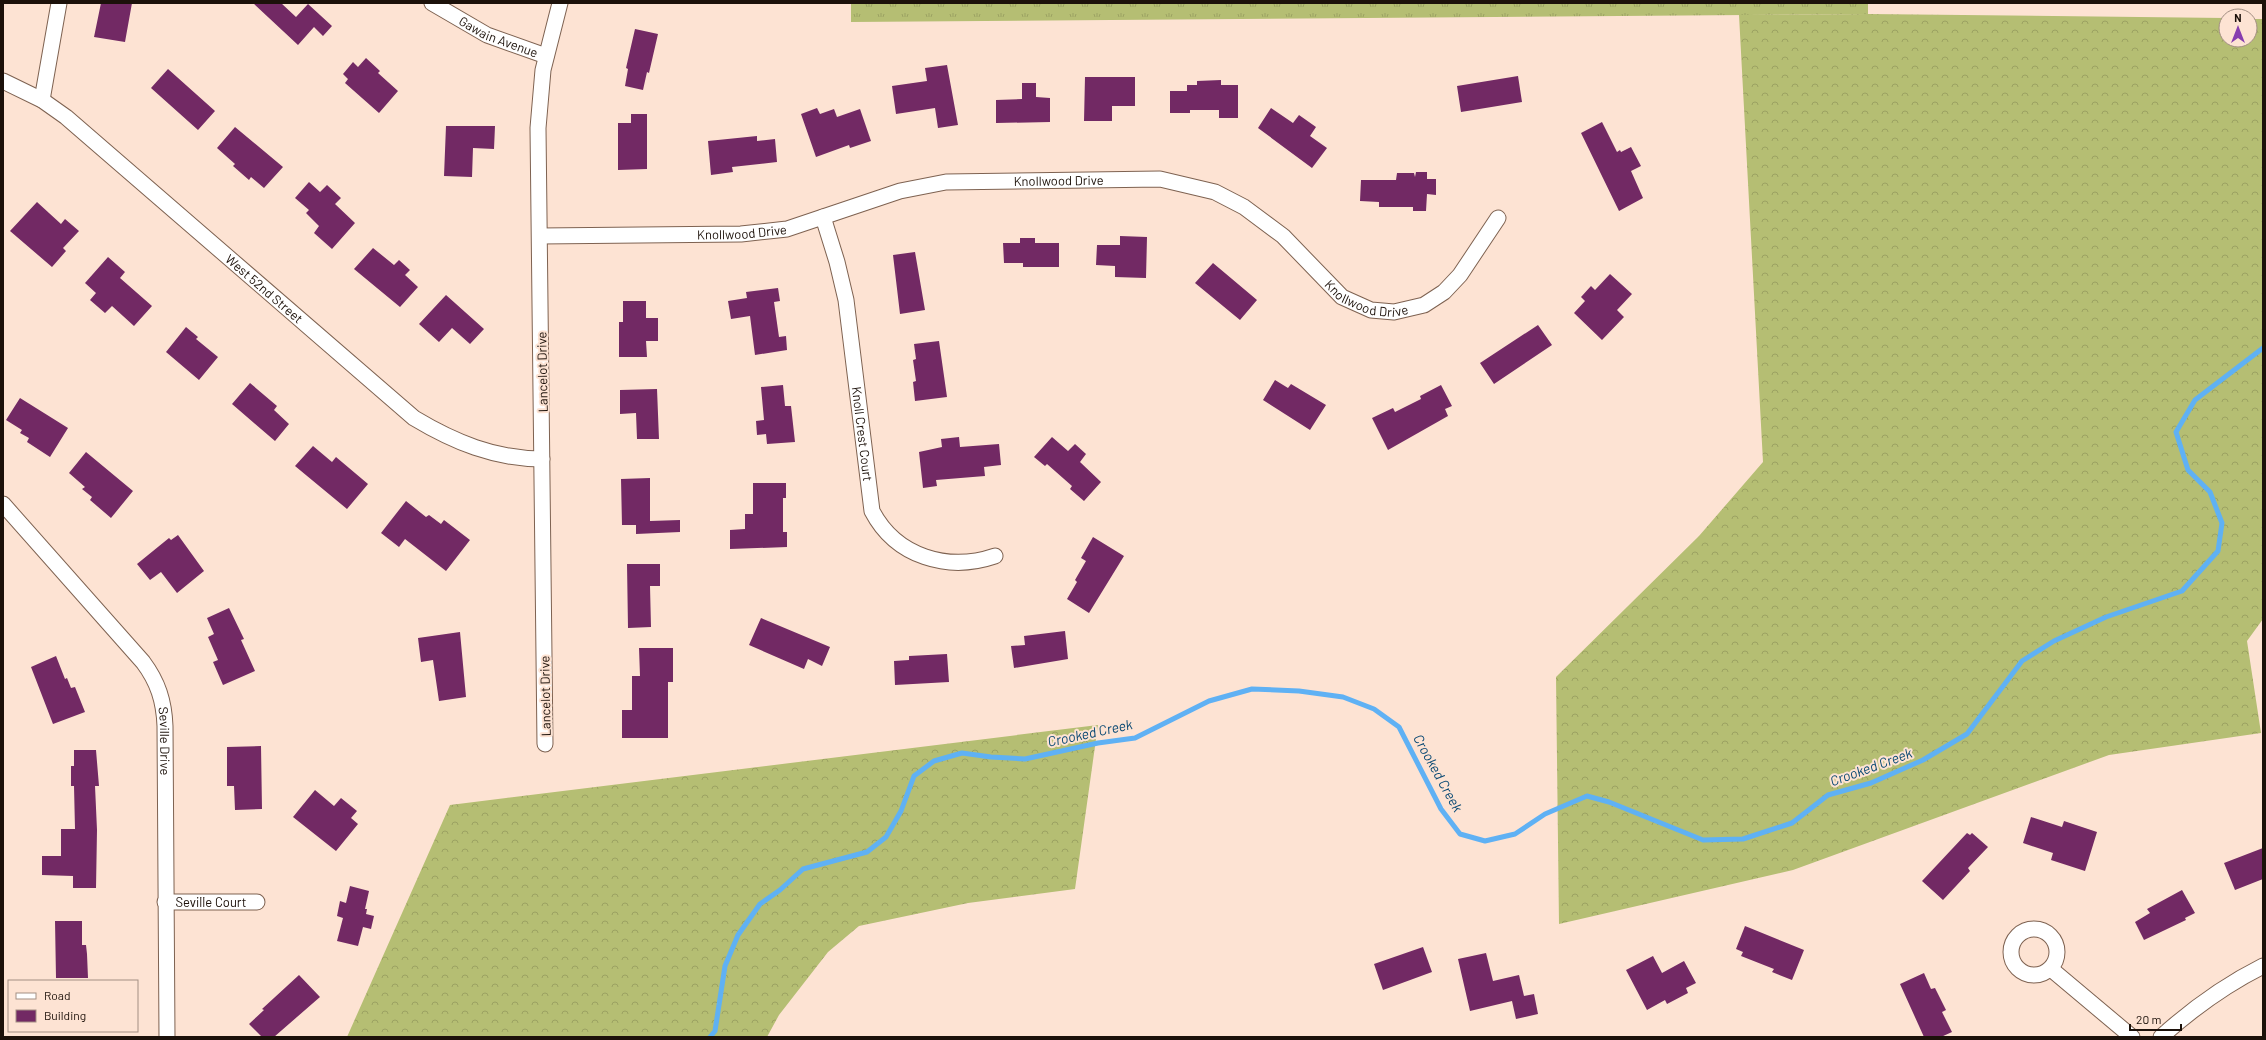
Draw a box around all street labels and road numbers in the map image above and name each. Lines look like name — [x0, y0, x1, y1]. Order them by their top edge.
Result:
street label: Gawain Avenue — [456, 13, 540, 61]
street label: Knollwood Drive — [1013, 172, 1104, 189]
street label: Knollwood Drive — [697, 221, 788, 242]
street label: West 52nd Street — [222, 251, 306, 326]
street label: Knollwood Drive — [1322, 276, 1410, 320]
street label: Lancelot Drive — [533, 331, 551, 413]
street label: Knoll Crest Court — [849, 386, 876, 482]
street label: Lancelot Drive — [536, 655, 554, 737]
street label: Seville Drive — [155, 706, 173, 775]
street label: Seville Court — [175, 894, 247, 910]

